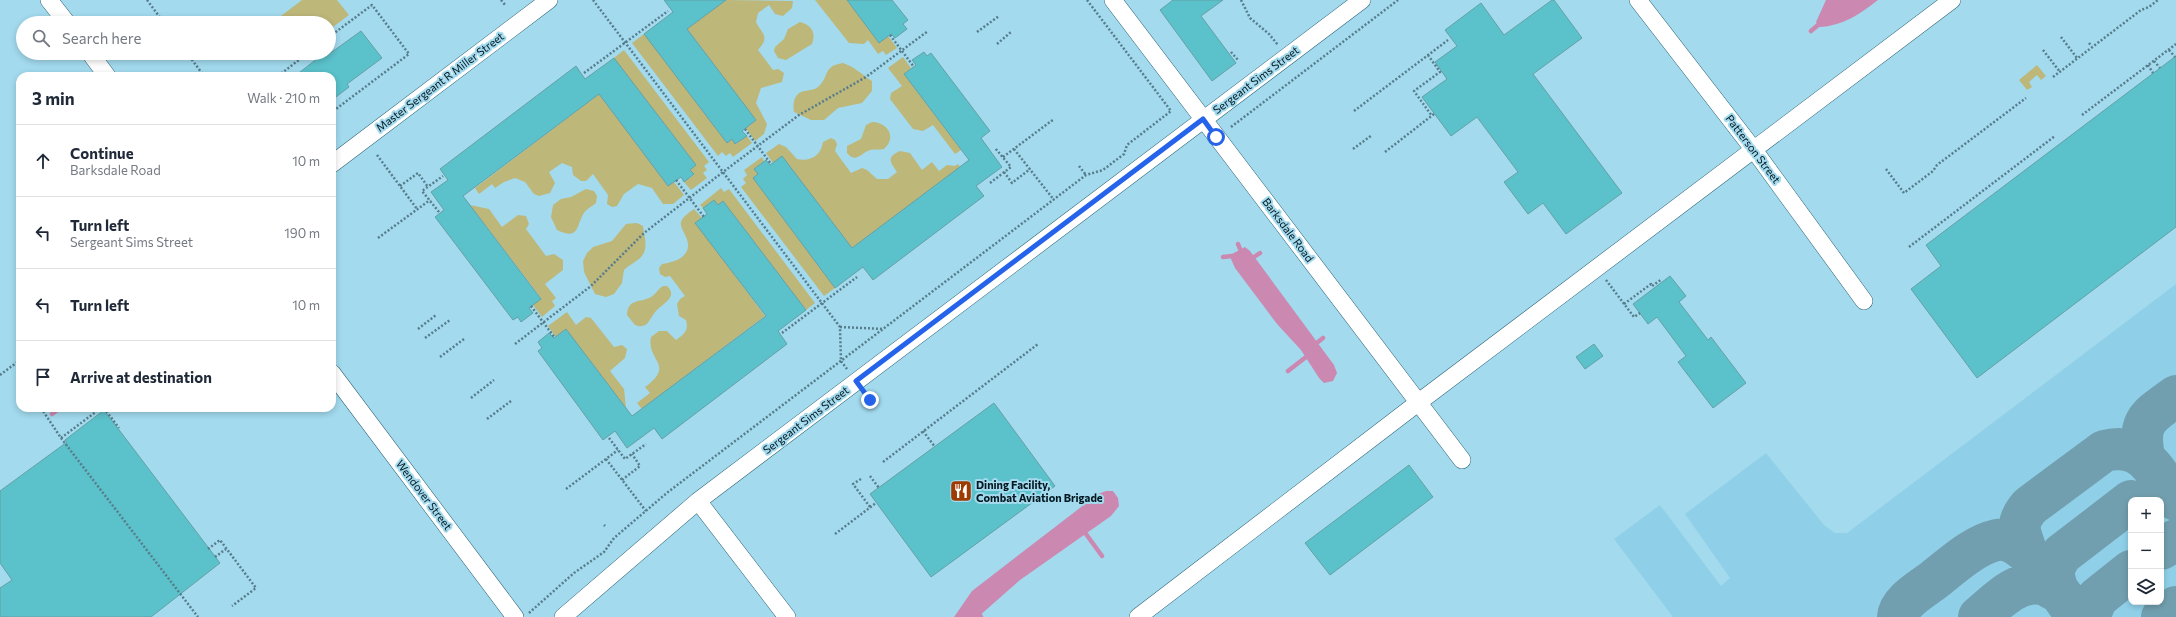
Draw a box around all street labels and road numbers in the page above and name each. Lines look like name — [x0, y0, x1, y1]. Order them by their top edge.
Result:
street label: Master Sergeant R Miller Street — [373, 29, 507, 134]
street label: Sergeant Sims Street — [1210, 43, 1302, 116]
street label: Patterson Street — [1723, 112, 1784, 186]
street label: Barksdale Road — [1260, 195, 1317, 264]
street label: Sergeant Sims Street — [760, 383, 852, 456]
street label: Wendover Street — [394, 457, 455, 533]

